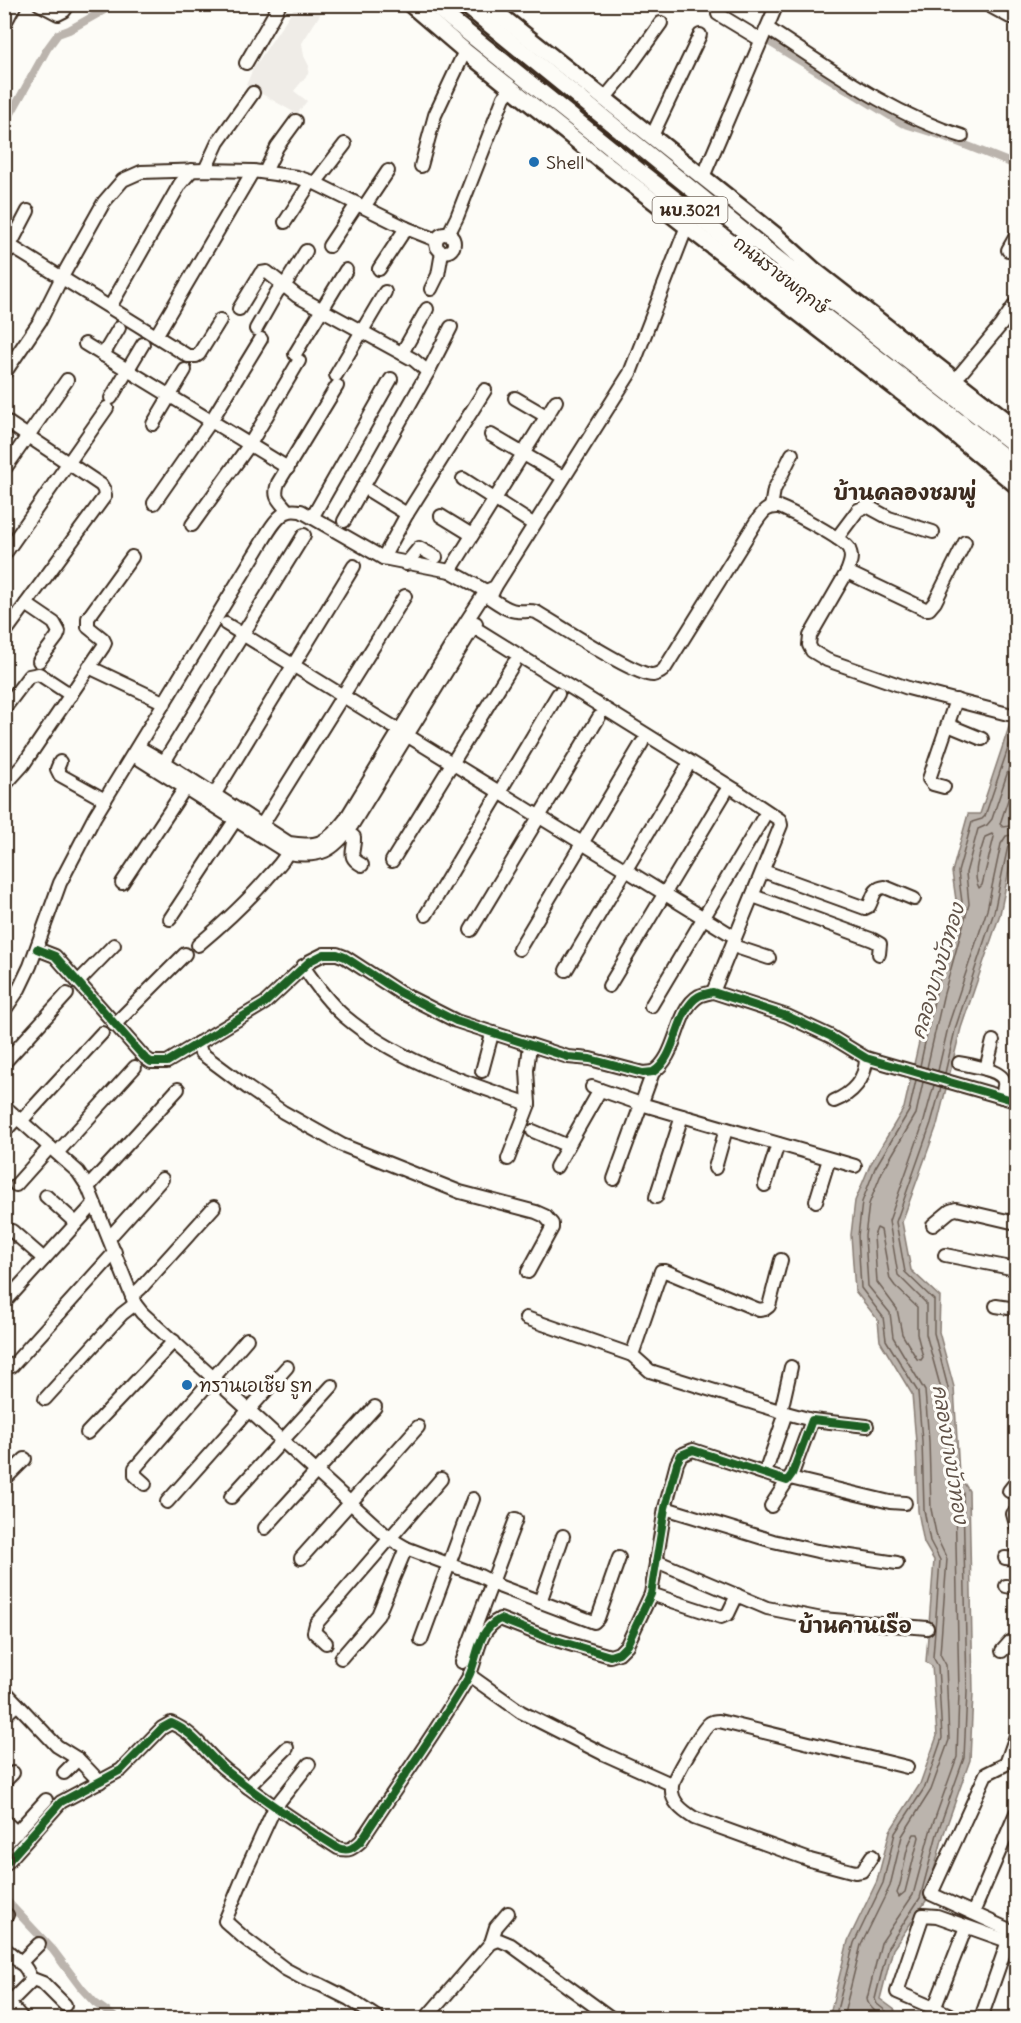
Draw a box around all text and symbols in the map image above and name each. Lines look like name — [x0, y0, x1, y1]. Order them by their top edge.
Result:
place label: Shell — [546, 151, 584, 174]
marker: Shell — [527, 155, 541, 169]
road number: นบ.3021 — [652, 197, 728, 223]
street label: ถนนราชพฤกษ์ — [728, 230, 834, 320]
district label: บ้านคลองชมพู่ — [834, 478, 976, 508]
water label: คลองบางบัวทอง — [905, 899, 970, 1042]
place label: ทรานเอเชีย รูท — [199, 1374, 312, 1400]
marker: ทรานเอเชีย รูท — [180, 1378, 194, 1392]
water label: คลองบางบัวทอง — [928, 1383, 975, 1527]
district label: บ้านคานเรือ — [798, 1612, 912, 1639]

